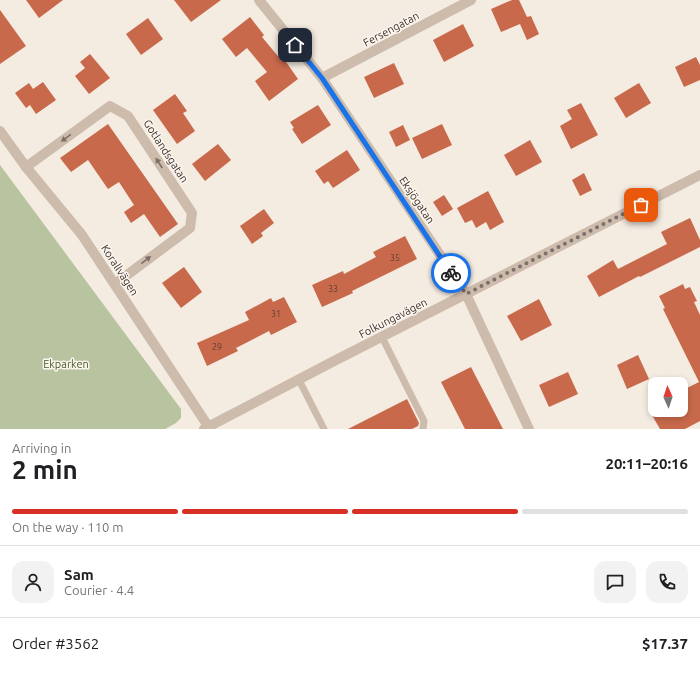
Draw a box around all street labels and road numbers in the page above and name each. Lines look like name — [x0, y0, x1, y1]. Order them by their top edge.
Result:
street label: Fersengatan — [361, 9, 421, 49]
street label: Gotlandsgatan — [141, 117, 191, 185]
street label: Eksjögatan — [397, 174, 437, 226]
street label: Korallvägen — [99, 242, 141, 298]
street label: Folkungavägen — [357, 296, 429, 340]

